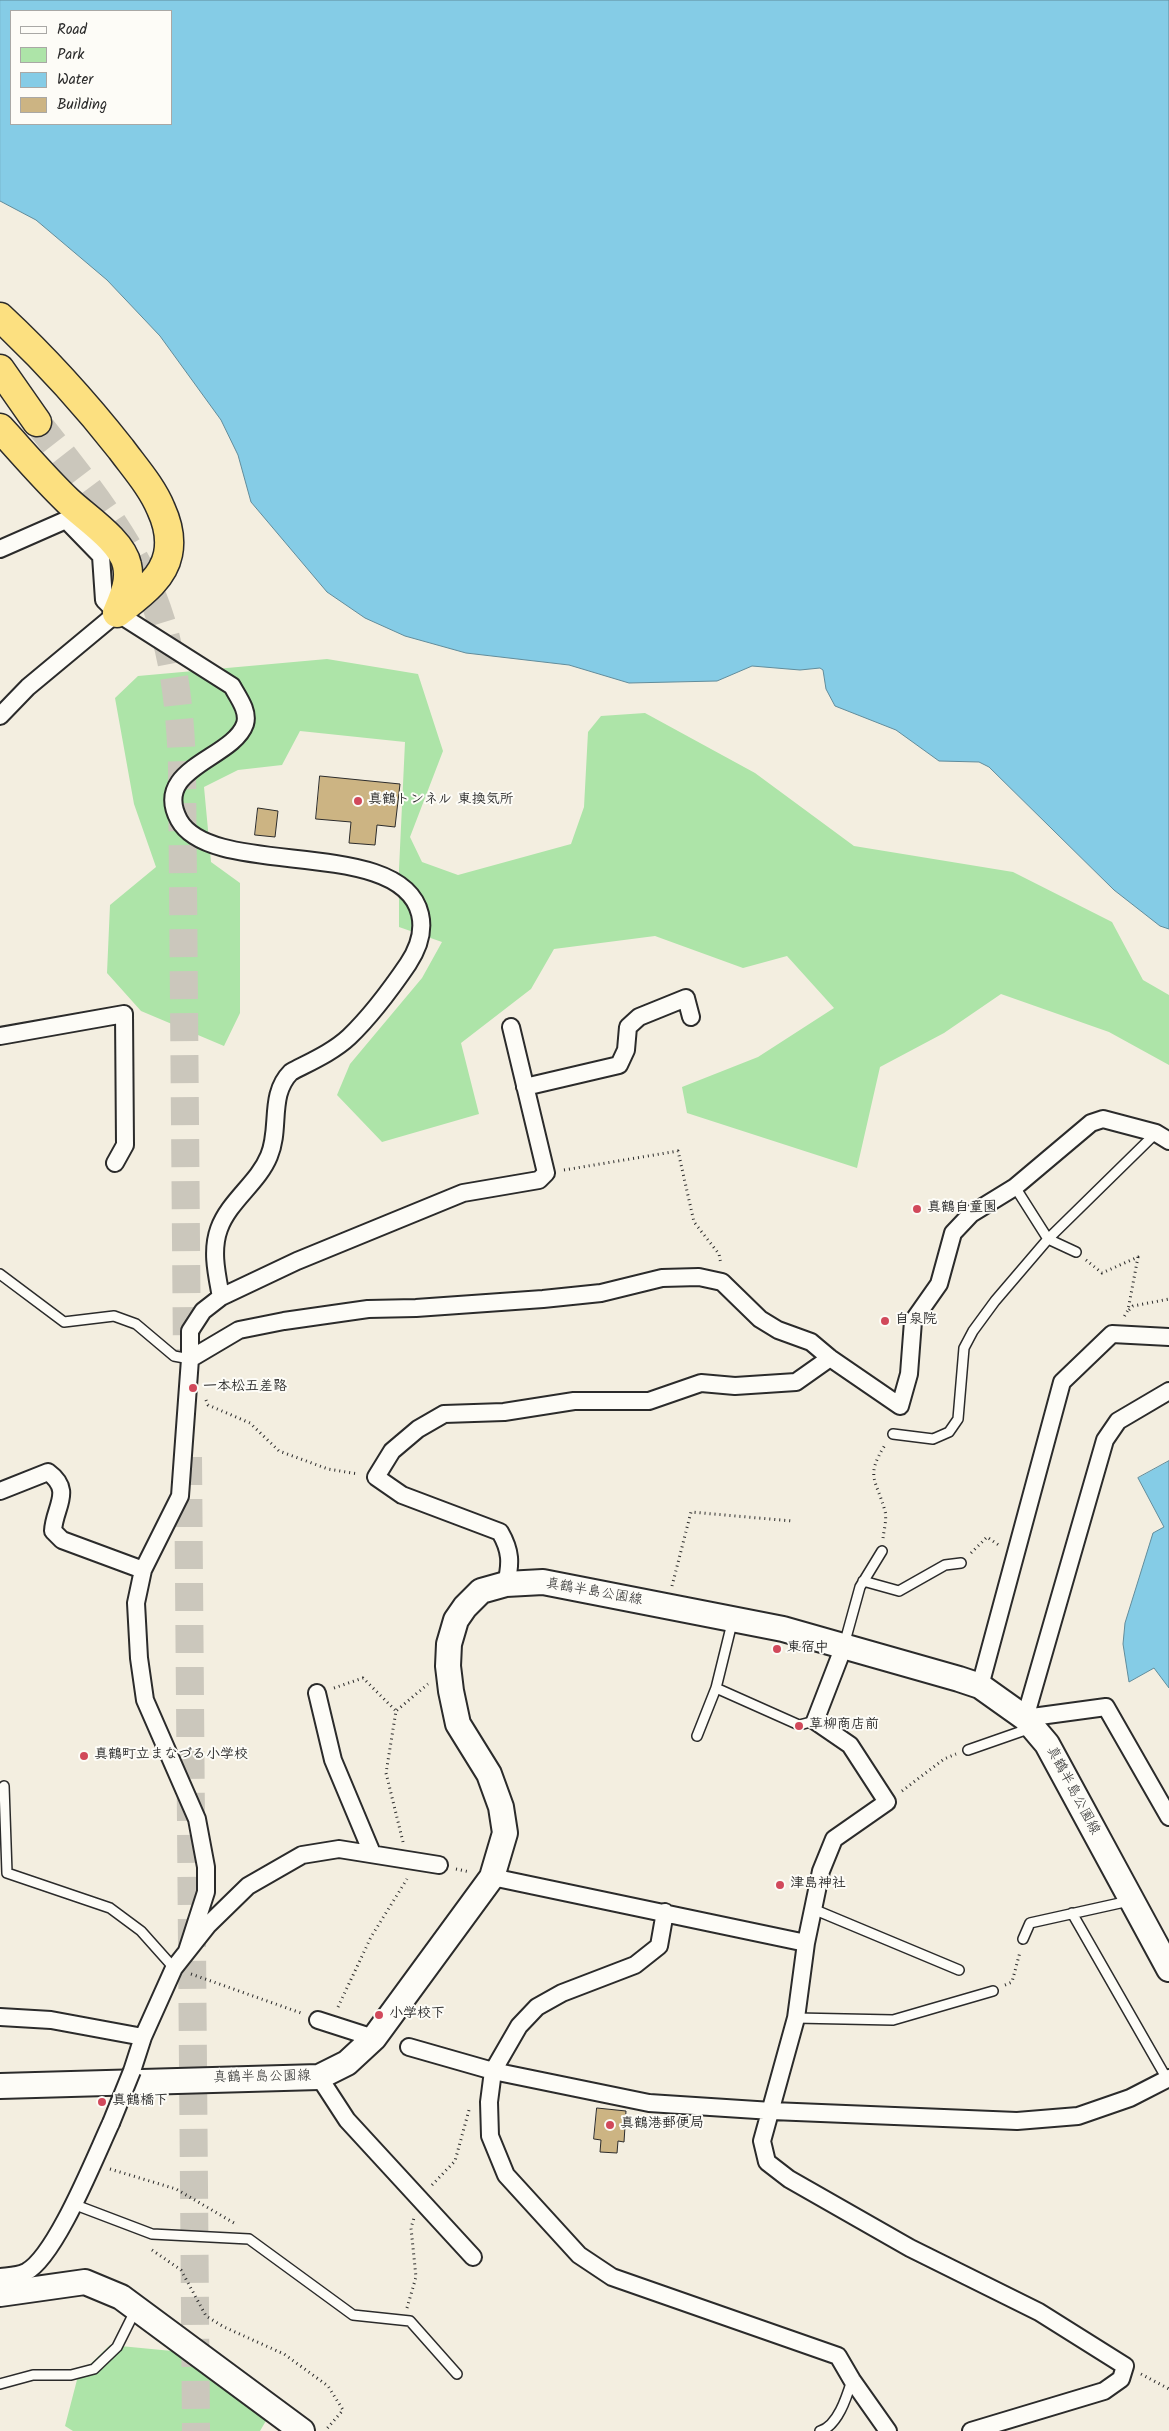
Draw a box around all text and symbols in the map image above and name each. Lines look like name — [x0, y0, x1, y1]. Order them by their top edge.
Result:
legend — [10, 10, 172, 125]
text: Road — [57, 18, 87, 42]
text: Park — [57, 43, 84, 67]
text: Water — [57, 68, 93, 92]
text: Building — [57, 93, 107, 117]
place label: 真鶴トンネル 東換気所 — [368, 793, 513, 809]
marker: 真鶴トンネル 東換気所 — [352, 795, 364, 807]
place label: 真鶴自童園 — [927, 1201, 997, 1217]
marker: 真鶴自童園 — [911, 1203, 923, 1215]
place label: 自泉院 — [895, 1313, 937, 1329]
marker: 自泉院 — [879, 1315, 891, 1327]
place label: 一本松五差路 — [203, 1380, 287, 1396]
marker: 一本松五差路 — [187, 1382, 199, 1394]
street label: 真鶴半島公園線 — [544, 1576, 644, 1610]
place label: 東宿中 — [787, 1641, 829, 1657]
marker: 東宿中 — [771, 1643, 783, 1655]
place label: 草柳商店前 — [809, 1718, 879, 1734]
marker: 草柳商店前 — [793, 1720, 805, 1732]
street label: 真鶴半島公園線 — [1042, 1744, 1102, 1838]
place label: 真鶴町立まなづる小学校 — [94, 1748, 248, 1764]
marker: 真鶴町立まなづる小学校 — [78, 1750, 90, 1762]
place label: 津島神社 — [790, 1877, 846, 1893]
marker: 津島神社 — [774, 1879, 786, 1891]
place label: 小学校下 — [389, 2007, 445, 2023]
marker: 小学校下 — [373, 2009, 385, 2021]
street label: 真鶴半島公園線 — [213, 2069, 311, 2087]
place label: 真鶴橋下 — [112, 2094, 168, 2110]
marker: 真鶴橋下 — [96, 2096, 108, 2108]
place label: 真鶴港郵便局 — [620, 2117, 704, 2133]
marker: 真鶴港郵便局 — [604, 2119, 616, 2131]

